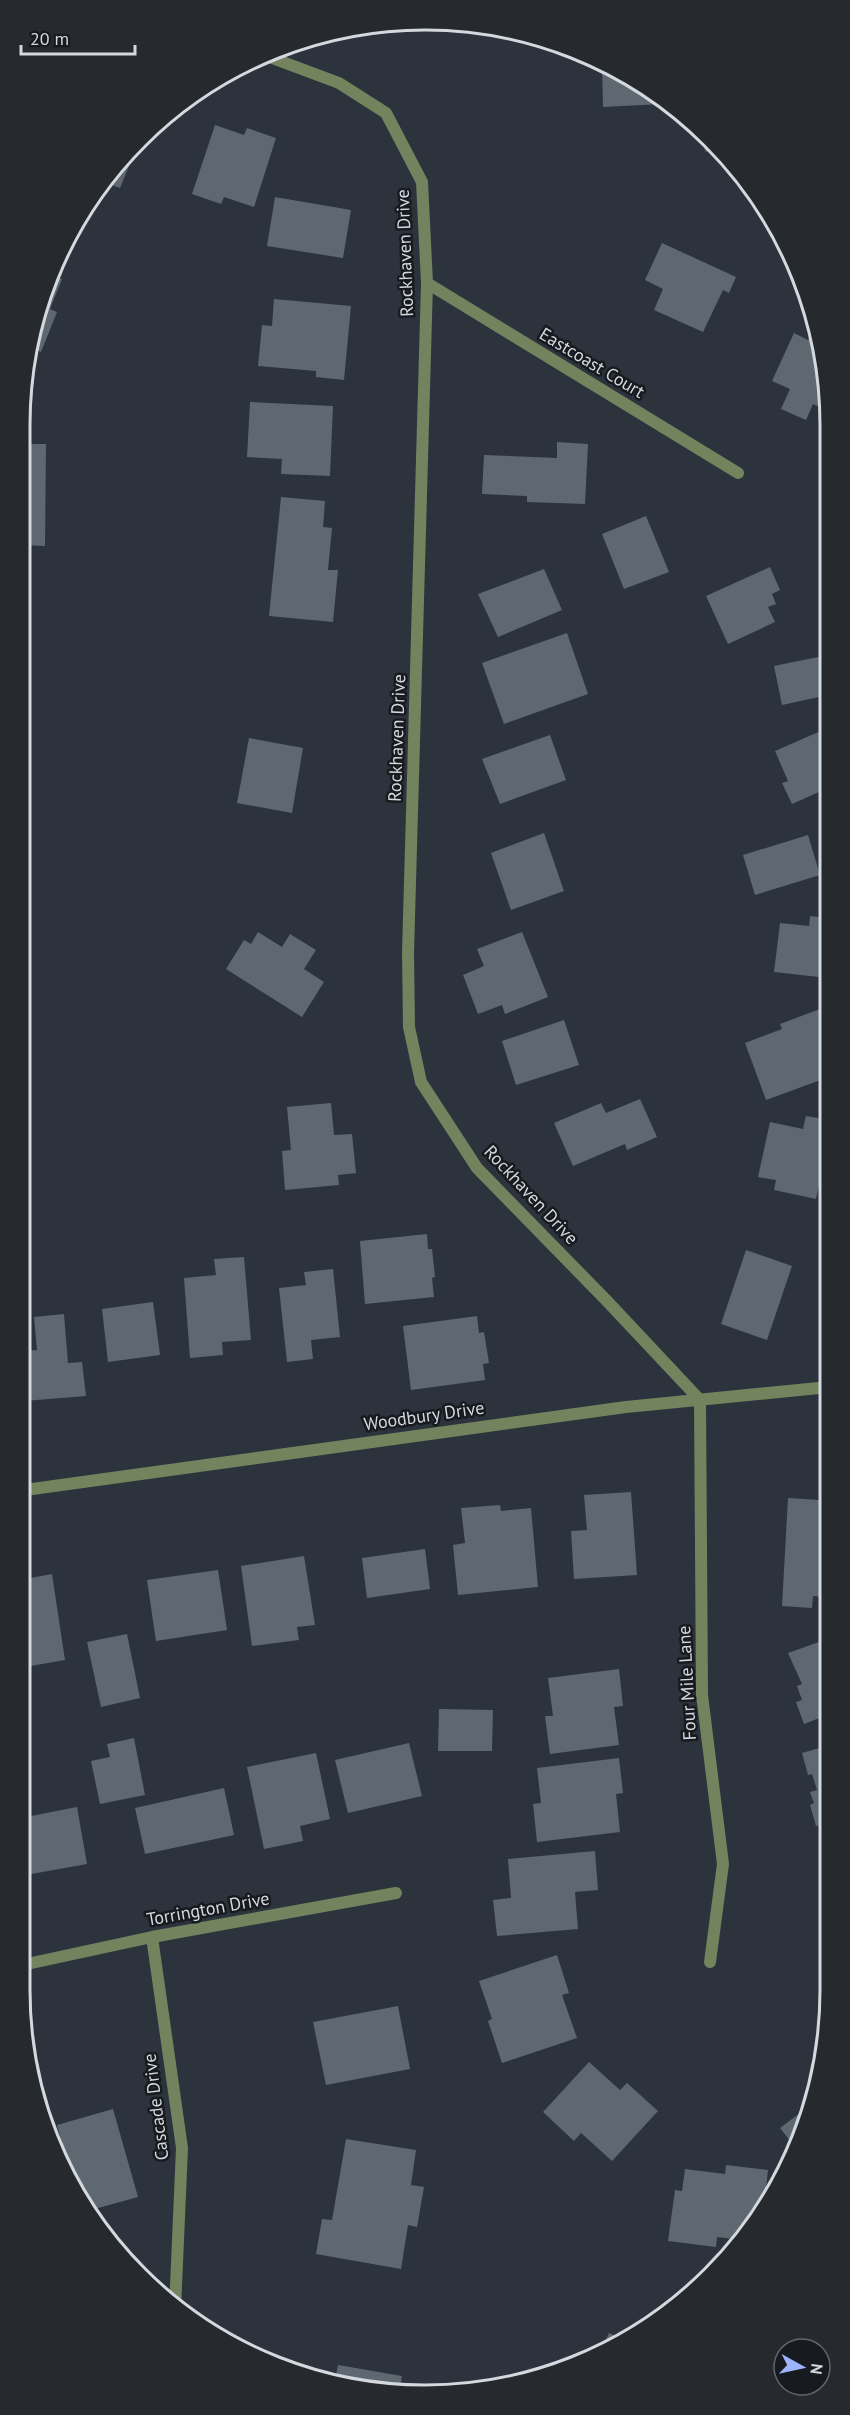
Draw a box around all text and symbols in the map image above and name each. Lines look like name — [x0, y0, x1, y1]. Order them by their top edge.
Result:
scale bar — [21, 18, 135, 56]
text: 20 m — [30, 27, 69, 50]
street label: Rockhaven Drive — [391, 189, 418, 317]
street label: Eastcoast Court — [536, 322, 649, 403]
street label: Rockhaven Drive — [383, 674, 410, 802]
street label: Rockhaven Drive — [479, 1140, 583, 1249]
street label: Woodbury Drive — [362, 1396, 486, 1435]
street label: Four Mile Lane — [672, 1625, 701, 1741]
street label: Torrington Drive — [145, 1886, 271, 1931]
street label: Cascade Drive — [138, 2052, 173, 2162]
north arrow — [772, 2337, 832, 2397]
text: N — [806, 2362, 827, 2376]

